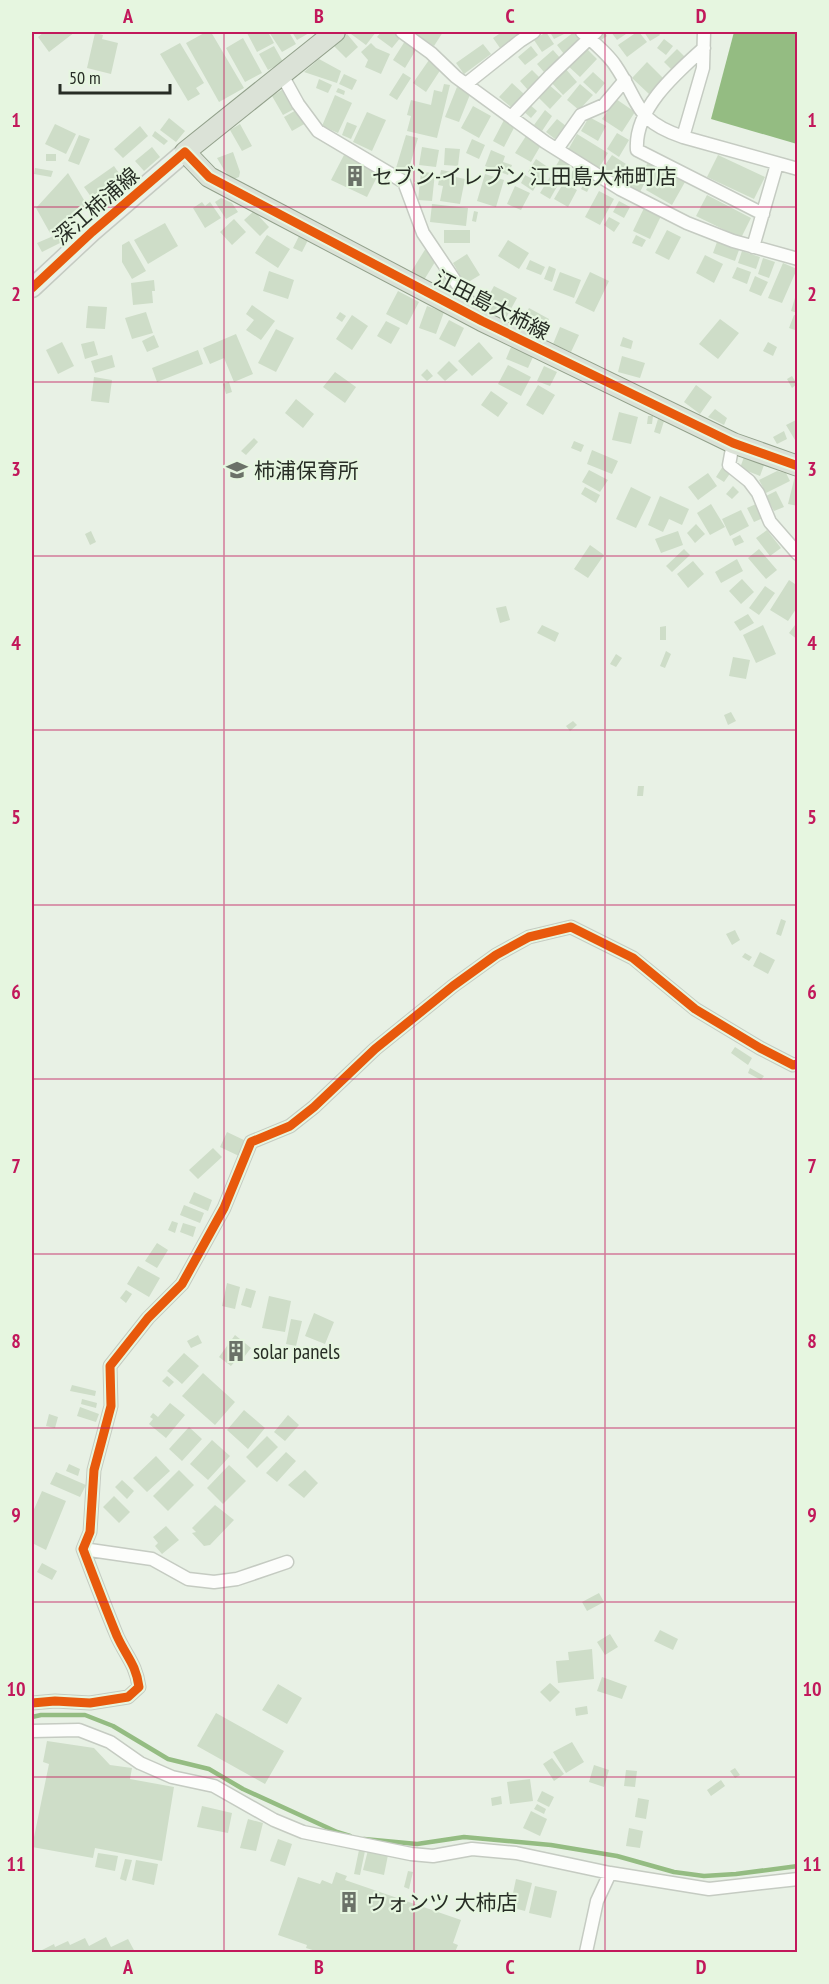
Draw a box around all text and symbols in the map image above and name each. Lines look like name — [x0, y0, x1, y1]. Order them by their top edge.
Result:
text: A — [122, 3, 134, 29]
text: B — [314, 3, 324, 29]
text: C — [505, 3, 515, 29]
text: D — [696, 3, 707, 29]
scale bar — [60, 57, 170, 95]
text: 50 m — [69, 66, 101, 89]
text: 1 — [11, 107, 21, 133]
text: 1 — [807, 107, 817, 133]
street label: 深江柿浦線 — [48, 161, 144, 251]
place label: セブン-イレブン 江田島大柿町店 — [372, 163, 677, 190]
building icon: セブン-イレブン 江田島大柿町店 — [343, 164, 367, 188]
street label: 江田島大柿線 — [430, 264, 554, 346]
text: 2 — [11, 281, 21, 307]
text: 2 — [807, 281, 817, 307]
text: 3 — [11, 456, 21, 482]
text: 3 — [807, 456, 817, 482]
place label: 柿浦保育所 — [254, 457, 359, 484]
school or university icon: 柿浦保育所 — [225, 458, 249, 482]
text: 4 — [11, 630, 21, 656]
text: 4 — [807, 630, 817, 656]
text: 5 — [11, 804, 21, 830]
text: 5 — [807, 804, 817, 830]
text: 6 — [11, 979, 21, 1005]
text: 6 — [807, 979, 817, 1005]
text: 7 — [11, 1153, 21, 1179]
text: 7 — [807, 1153, 817, 1179]
text: 8 — [11, 1328, 21, 1354]
text: 8 — [807, 1328, 817, 1354]
place label: solar panels — [253, 1338, 340, 1365]
building icon: solar panels — [224, 1339, 248, 1363]
text: 9 — [11, 1502, 21, 1528]
text: 9 — [807, 1502, 817, 1528]
text: 10 — [6, 1676, 26, 1702]
text: 10 — [802, 1676, 822, 1702]
text: 11 — [6, 1851, 26, 1877]
text: 11 — [802, 1851, 822, 1877]
place label: ウォンツ 大柿店 — [366, 1889, 517, 1916]
building icon: ウォンツ 大柿店 — [337, 1890, 361, 1914]
text: A — [122, 1954, 134, 1980]
text: B — [314, 1954, 324, 1980]
text: C — [505, 1954, 515, 1980]
text: D — [696, 1954, 707, 1980]

